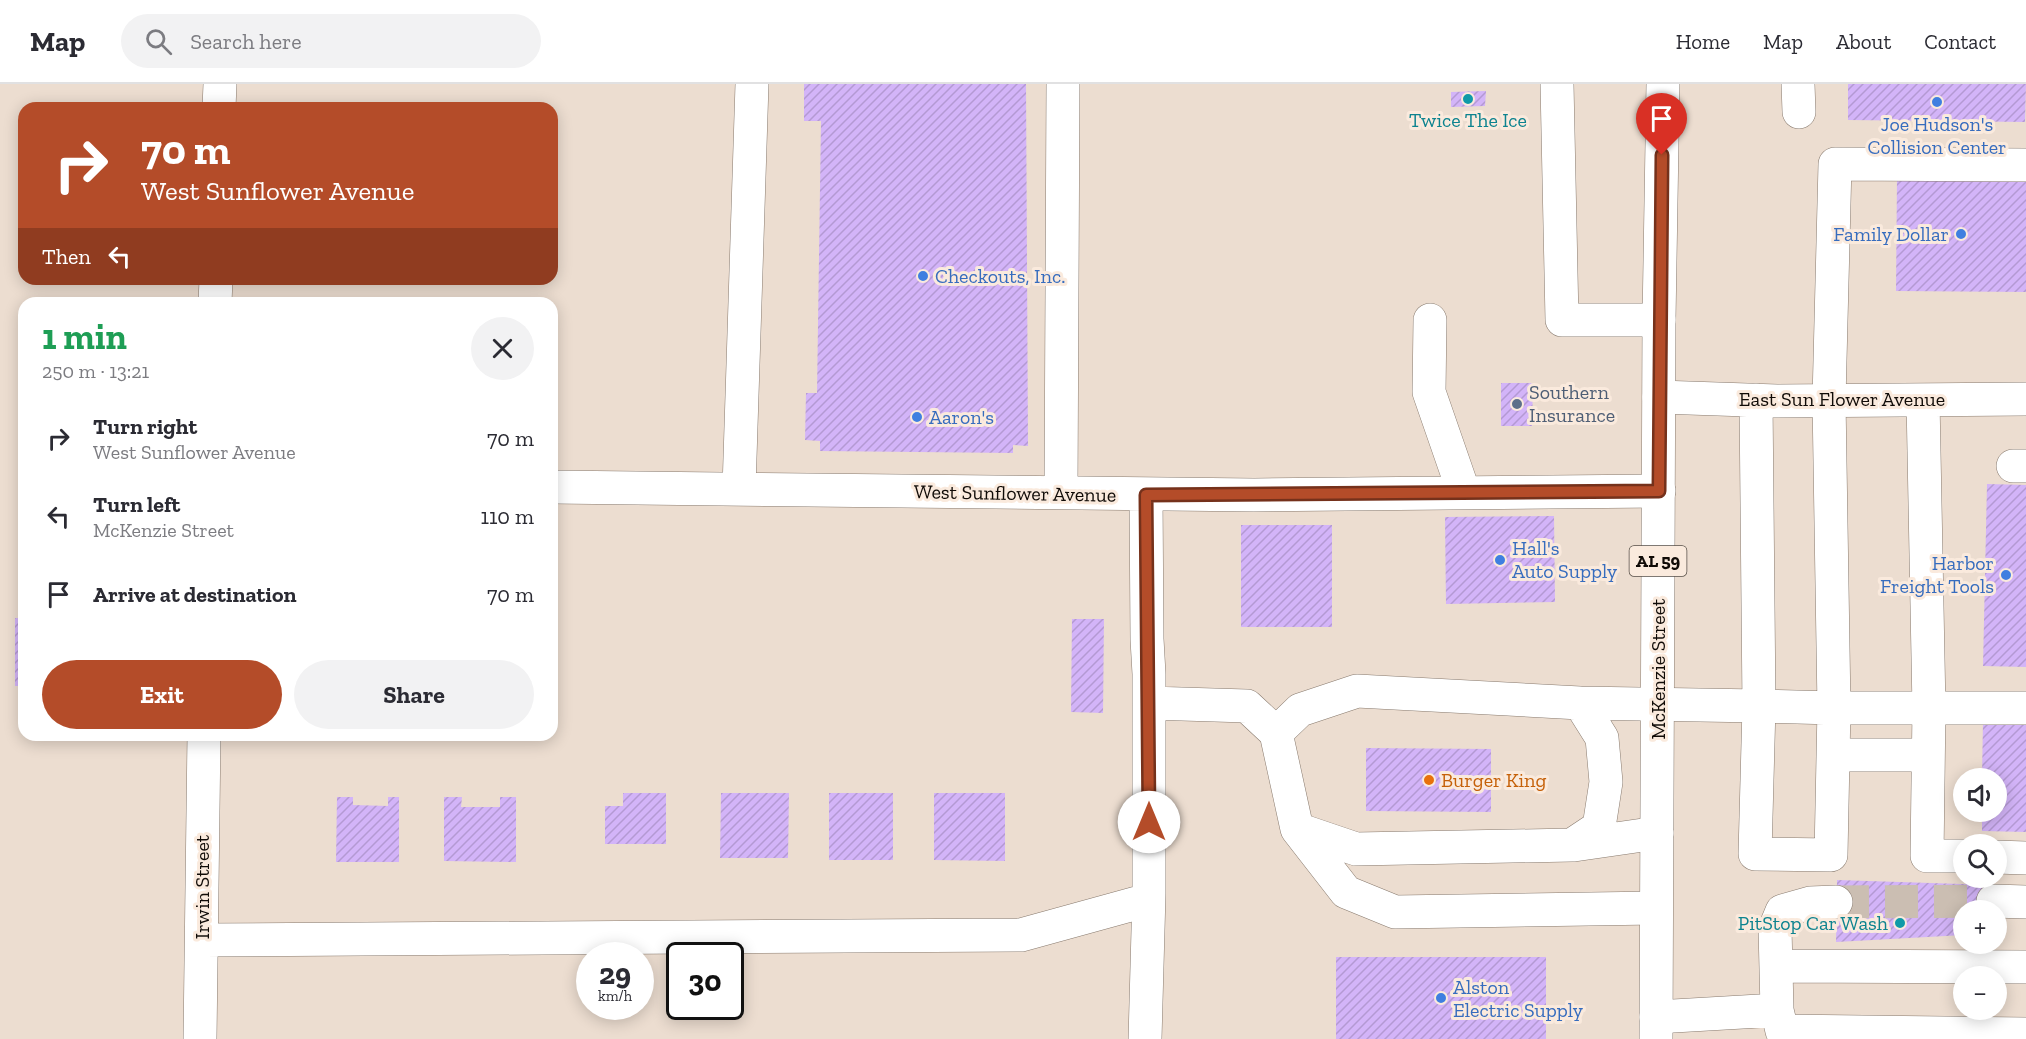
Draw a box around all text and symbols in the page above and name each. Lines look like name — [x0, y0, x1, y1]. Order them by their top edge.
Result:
search box — [121, 14, 541, 68]
text: Map — [30, 25, 85, 58]
icon: search — [142, 25, 175, 58]
text: Search here — [190, 28, 302, 55]
text: Home — [1676, 29, 1730, 54]
text: Map — [1763, 29, 1803, 54]
text: About — [1836, 29, 1891, 54]
text: Contact — [1924, 29, 1996, 54]
marker: Twice The Ice — [1461, 92, 1475, 106]
pin — [1636, 93, 1687, 155]
marker: Joe Hudson's Collision Center — [1930, 95, 1944, 109]
icon: arrive — [1645, 102, 1678, 135]
place label: Twice The Ice — [1409, 108, 1527, 132]
place label: Joe Hudson's Collision Center — [1867, 112, 2007, 159]
text: 70 m — [141, 124, 231, 175]
icon: right — [42, 126, 120, 204]
text: West Sunflower Avenue — [141, 175, 414, 207]
place label: Family Dollar — [1833, 222, 1949, 246]
marker: Family Dollar — [1954, 227, 1968, 241]
icon: left — [103, 240, 136, 273]
text: Then — [42, 243, 91, 270]
place label: Checkouts, Inc. — [935, 264, 1065, 288]
marker: Checkouts, Inc. — [916, 269, 930, 283]
text: 1 min — [42, 315, 127, 358]
button: close — [471, 317, 534, 380]
text: 250 m · 13:21 — [42, 359, 149, 383]
place label: Southern Insurance — [1529, 380, 1615, 427]
street label: East Sun Flower Avenue — [1739, 387, 1945, 411]
marker: Southern Insurance — [1510, 397, 1524, 411]
place label: Aaron's — [929, 405, 994, 429]
marker: Aaron's — [910, 410, 924, 424]
text: Turn right — [93, 413, 197, 440]
icon: right — [42, 422, 75, 455]
text: 70 m — [487, 425, 534, 452]
text: West Sunflower Avenue — [93, 440, 296, 464]
street label: West Sunflower Avenue — [914, 479, 1116, 507]
text: Turn left — [93, 491, 180, 518]
icon: left — [42, 500, 75, 533]
text: 110 m — [480, 503, 534, 530]
text: McKenzie Street — [93, 518, 234, 542]
place label: Hall's Auto Supply — [1512, 536, 1618, 583]
road number: AL 59 — [1630, 546, 1686, 576]
place label: Harbor Freight Tools — [1880, 551, 1994, 598]
marker: Hall's Auto Supply — [1493, 553, 1507, 567]
marker: Harbor Freight Tools — [1999, 568, 2013, 582]
icon: arrive — [42, 578, 75, 611]
text: Arrive at destination — [93, 581, 296, 608]
text: 70 m — [487, 581, 534, 608]
street label: McKenzie Street — [1646, 598, 1670, 739]
button: Exit — [42, 660, 282, 729]
button: Share — [294, 660, 534, 729]
place label: Burger King — [1441, 768, 1547, 792]
map controls — [1953, 768, 2007, 1020]
button: sound — [1953, 768, 2007, 822]
marker: Burger King — [1422, 773, 1436, 787]
position arrow — [1117, 790, 1181, 854]
street label: Irwin Street — [190, 834, 214, 939]
button: search — [1953, 834, 2007, 888]
button: + — [1953, 900, 2007, 954]
place label: PitStop Car Wash — [1738, 911, 1889, 935]
marker: PitStop Car Wash — [1893, 916, 1907, 930]
speed limit sign: 30 — [666, 942, 744, 1020]
text: 29 — [599, 956, 631, 992]
button: − — [1953, 966, 2007, 1020]
place label: Alston Electric Supply — [1453, 975, 1584, 1022]
text: km/h — [598, 987, 632, 1005]
marker: Alston Electric Supply — [1434, 991, 1448, 1005]

